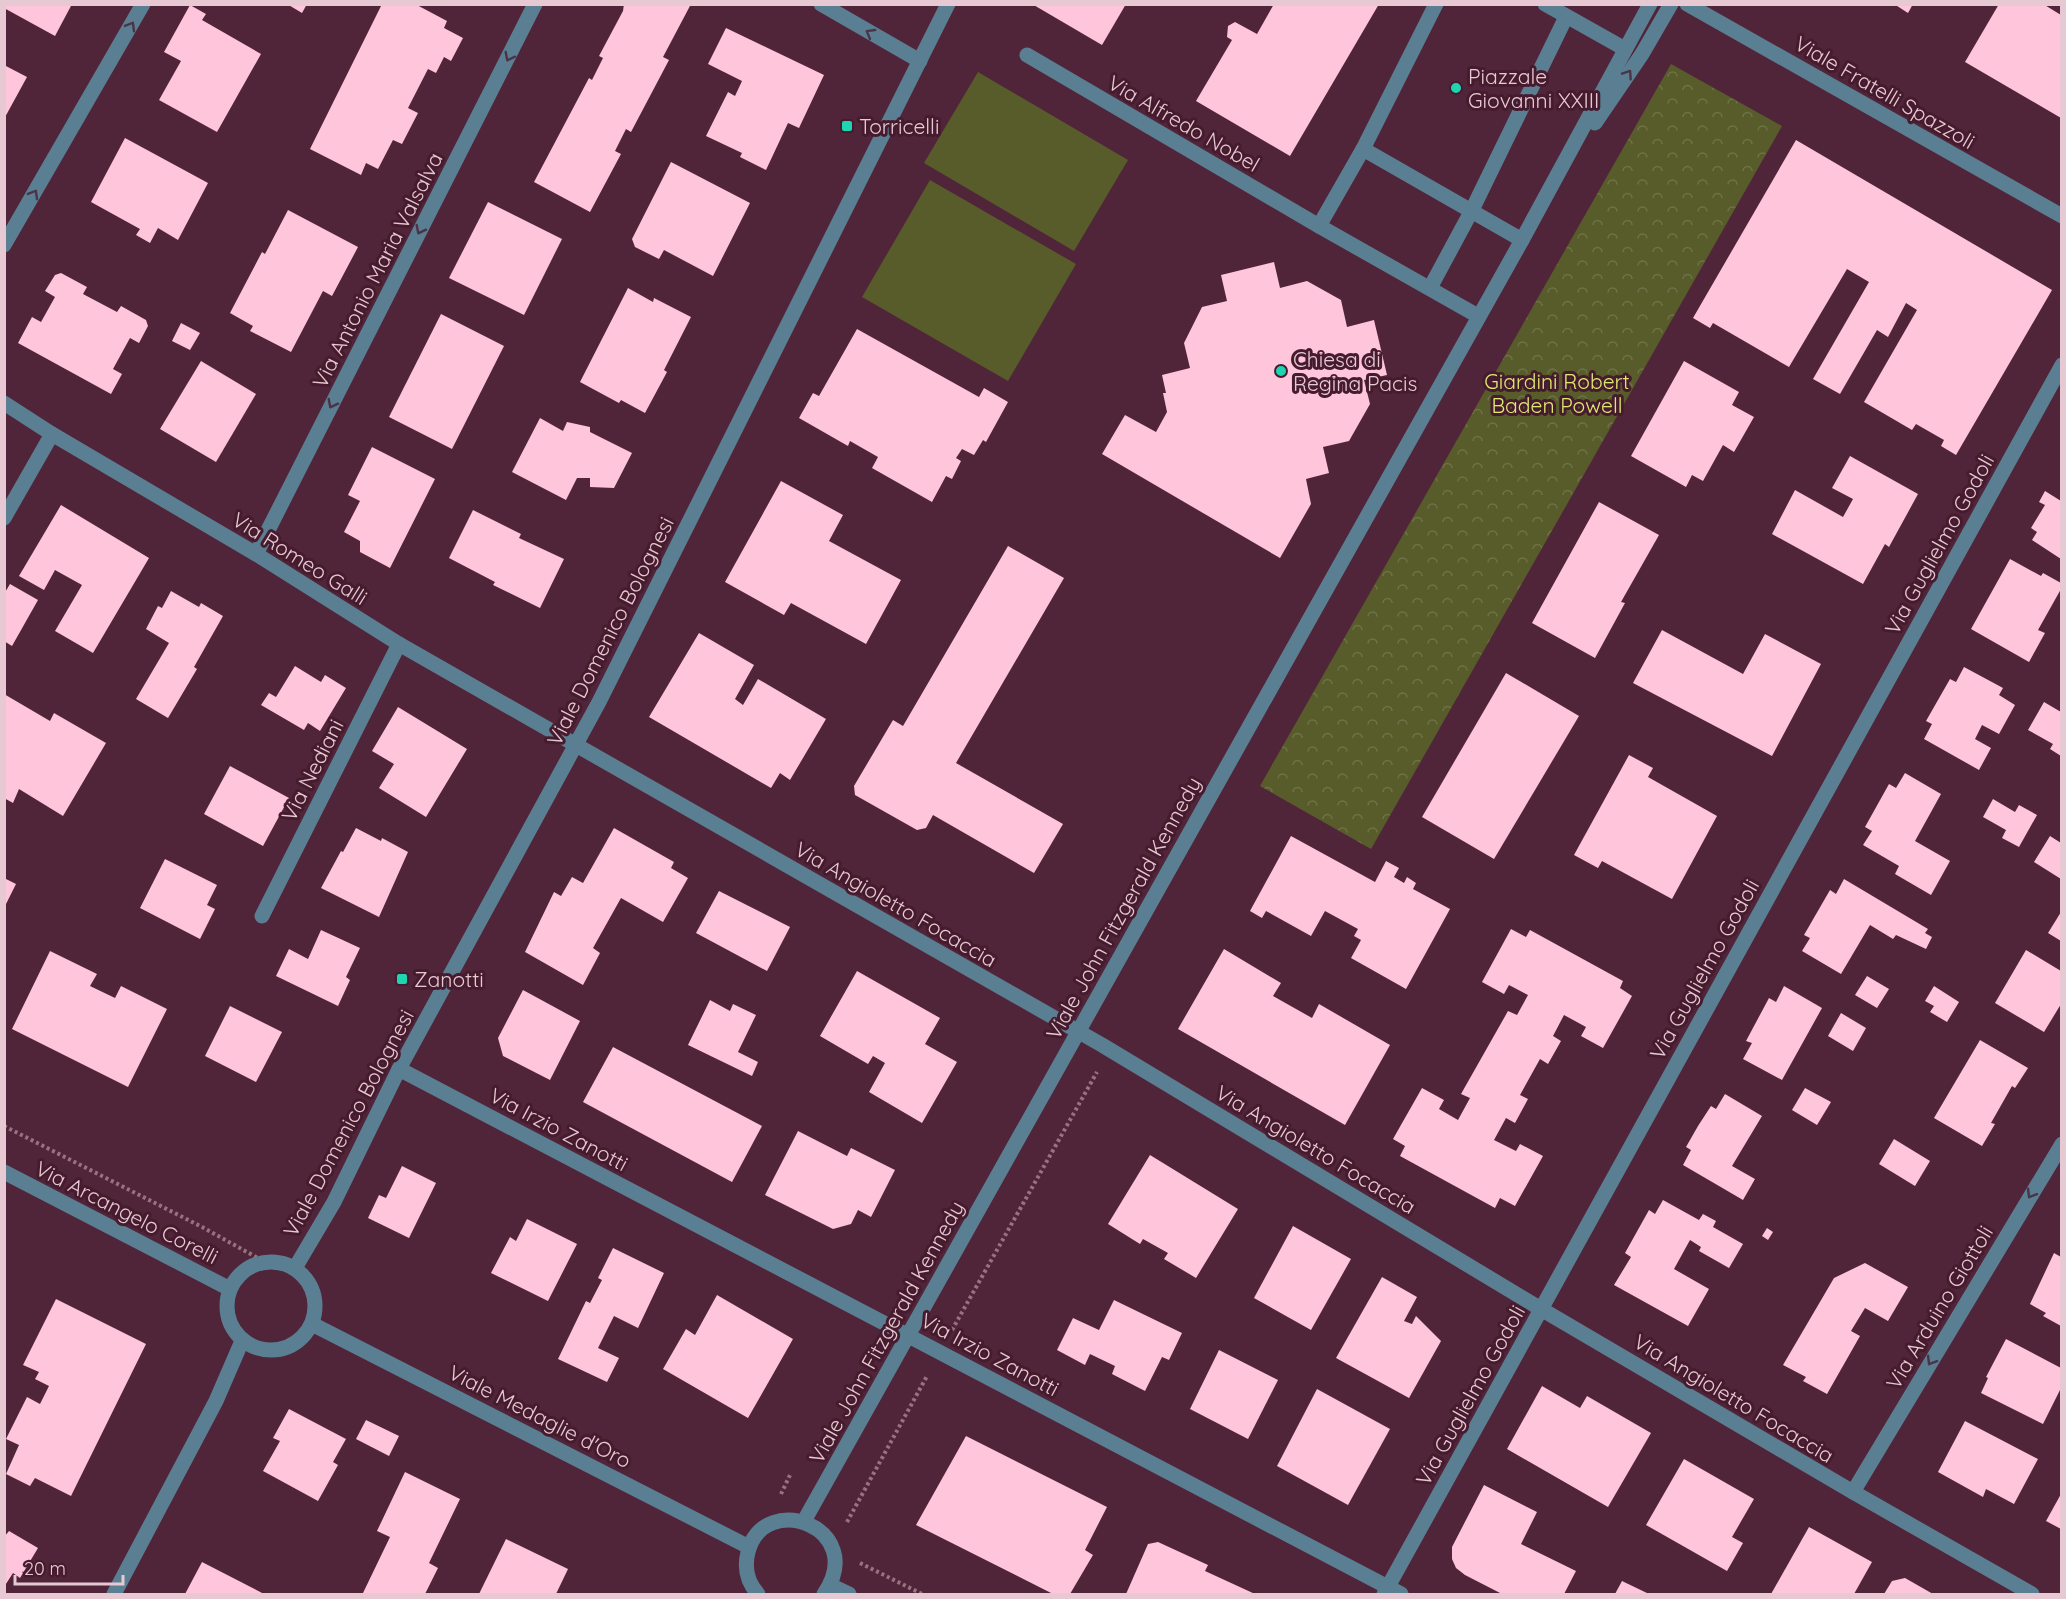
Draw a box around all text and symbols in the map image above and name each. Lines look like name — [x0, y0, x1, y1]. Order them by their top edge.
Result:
one-way arrow — [124, 21, 135, 32]
one-way arrow — [866, 28, 876, 40]
street label: Viale Fratelli Spazzoli — [1790, 30, 1980, 154]
one-way arrow — [504, 50, 516, 61]
place label: Piazzale Giovanni XXIII — [1468, 63, 1599, 113]
street label: Via Alfredo Nobel — [1103, 69, 1265, 177]
one-way arrow — [1621, 70, 1632, 81]
marker: Piazzale Giovanni XXIII — [1449, 81, 1463, 95]
place label: Torricelli — [859, 113, 939, 139]
marker: Torricelli — [840, 119, 854, 133]
street label: Via Antonio Maria Valsalva — [306, 148, 448, 392]
one-way arrow — [26, 190, 38, 200]
one-way arrow — [416, 224, 427, 235]
place label: Chiesa di Regina Pacis — [1293, 346, 1417, 396]
marker: Chiesa di Regina Pacis — [1274, 364, 1288, 378]
park label: Giardini Robert Baden Powell — [1484, 368, 1630, 418]
one-way arrow — [328, 398, 339, 409]
street label: Via Guglielmo Godoli — [1879, 449, 1999, 639]
street label: Via Romeo Galli — [227, 506, 373, 610]
street label: Viale Domenico Bolognesi — [541, 512, 679, 750]
street label: Via Nediani — [275, 715, 349, 825]
street label: Viale John Fitzgerald Kennedy — [1040, 772, 1206, 1044]
street label: Via Angioletto Focaccia — [790, 836, 1002, 972]
street label: Via Guglielmo Godoli — [1644, 874, 1764, 1064]
place label: Zanotti — [414, 966, 484, 992]
marker: Zanotti — [395, 972, 409, 986]
street label: Viale Domenico Bolognesi — [277, 1005, 419, 1241]
street label: Via Angioletto Focaccia — [1211, 1079, 1421, 1219]
street label: Via Irzio Zanotti — [485, 1082, 633, 1176]
street label: Via Arcangelo Corelli — [31, 1155, 223, 1269]
one-way arrow — [2027, 1188, 2039, 1198]
street label: Viale John Fitzgerald Kennedy — [803, 1196, 969, 1468]
street label: Via Arduino Giottoli — [1880, 1221, 1998, 1393]
street label: Via Guglielmo Godoli — [1410, 1300, 1530, 1490]
street label: Via Irzio Zanotti — [916, 1307, 1064, 1401]
street label: Via Angioletto Focaccia — [1629, 1328, 1839, 1468]
one-way arrow — [1927, 1355, 1939, 1365]
street label: Viale Medaglie d'Oro — [444, 1359, 636, 1473]
scale bar — [15, 1548, 123, 1586]
text: 20 m — [24, 1557, 66, 1580]

